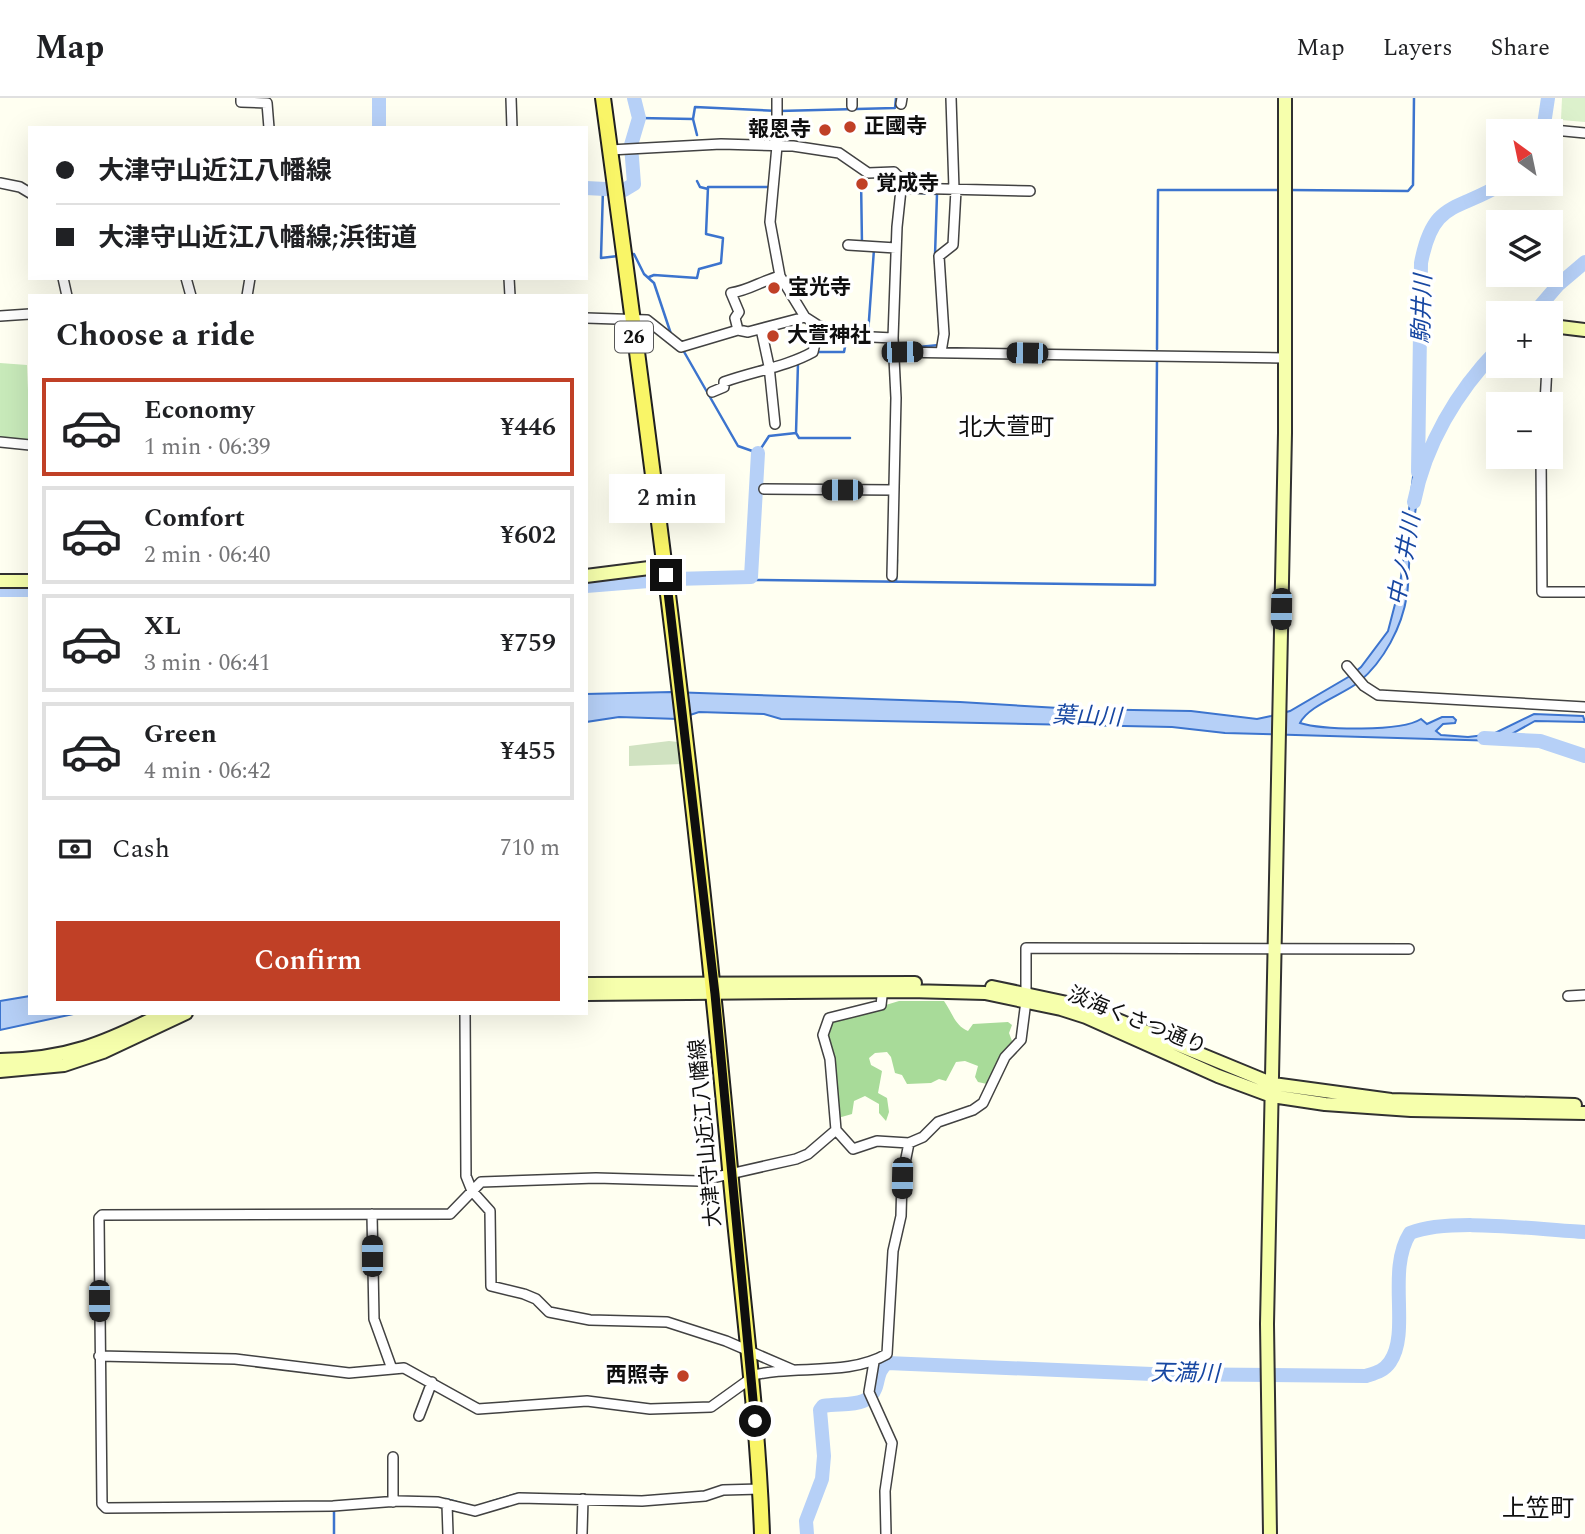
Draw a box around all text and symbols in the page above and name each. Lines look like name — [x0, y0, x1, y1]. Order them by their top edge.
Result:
text: Map — [35, 23, 104, 73]
text: Map — [1296, 30, 1345, 66]
text: Layers — [1383, 30, 1453, 66]
text: Share — [1491, 30, 1550, 66]
place label: 正國寺 — [864, 111, 927, 143]
place label: 報恩寺 — [748, 114, 811, 146]
marker: 正國寺 — [842, 119, 858, 135]
north arrow — [1486, 119, 1563, 196]
map controls — [1486, 119, 1563, 469]
marker: 報恩寺 — [817, 122, 833, 138]
text: 大津守山近江八幡線 — [98, 151, 332, 191]
place label: 覚成寺 — [876, 168, 939, 200]
marker: 覚成寺 — [854, 176, 870, 192]
button: layers — [1486, 210, 1563, 287]
text: 大津守山近江八幡線;浜街道 — [98, 218, 417, 258]
water label: 駒井川 — [1404, 271, 1442, 344]
place label: 宝光寺 — [788, 272, 851, 304]
marker: 宝光寺 — [766, 280, 782, 296]
button: + — [1486, 301, 1563, 378]
text: Choose a ride — [56, 311, 255, 360]
place label: 大萱神社 — [787, 320, 871, 352]
road number: 26 — [615, 322, 653, 353]
marker: 大萱神社 — [765, 328, 781, 344]
car — [881, 341, 924, 363]
car — [1006, 342, 1049, 364]
text: Economy — [144, 390, 254, 430]
button: − — [1486, 392, 1563, 469]
icon: car — [60, 396, 123, 459]
text: ¥446 — [500, 407, 556, 447]
district label: 北大萱町 — [958, 410, 1054, 446]
text: 1 min · 06:39 — [144, 430, 271, 465]
callout: 2 min — [608, 474, 724, 522]
car — [822, 480, 864, 501]
text: 2 min — [637, 481, 697, 516]
text: Comfort — [144, 498, 245, 538]
icon: car — [60, 504, 123, 567]
water label: 中ノ井川 — [1380, 509, 1431, 608]
text: ¥602 — [500, 515, 556, 555]
text: 2 min · 06:40 — [144, 538, 271, 573]
route end — [650, 559, 682, 591]
car — [1271, 588, 1292, 630]
text: XL — [144, 606, 181, 646]
icon: car — [60, 612, 123, 675]
text: ¥759 — [500, 623, 556, 663]
text: 3 min · 06:41 — [144, 646, 271, 681]
water label: 葉山川 — [1052, 698, 1125, 736]
text: Green — [144, 714, 217, 754]
icon: car — [60, 720, 123, 783]
text: ¥455 — [500, 731, 556, 771]
text: 4 min · 06:42 — [144, 754, 271, 789]
text: Cash — [112, 829, 170, 869]
icon: cash — [56, 830, 94, 868]
text: 710 m — [500, 831, 560, 866]
button: Confirm — [56, 921, 560, 1001]
street label: 淡海くさつ通り — [1063, 979, 1211, 1063]
street label: 大津守山近江八幡線 — [682, 1037, 730, 1229]
car — [892, 1157, 913, 1199]
car — [362, 1235, 383, 1277]
car — [89, 1280, 110, 1322]
water label: 天満川 — [1150, 1356, 1223, 1392]
place label: 西照寺 — [606, 1360, 669, 1392]
marker: 西照寺 — [675, 1368, 691, 1384]
route start — [739, 1405, 771, 1437]
district label: 上笠町 — [1502, 1491, 1574, 1527]

